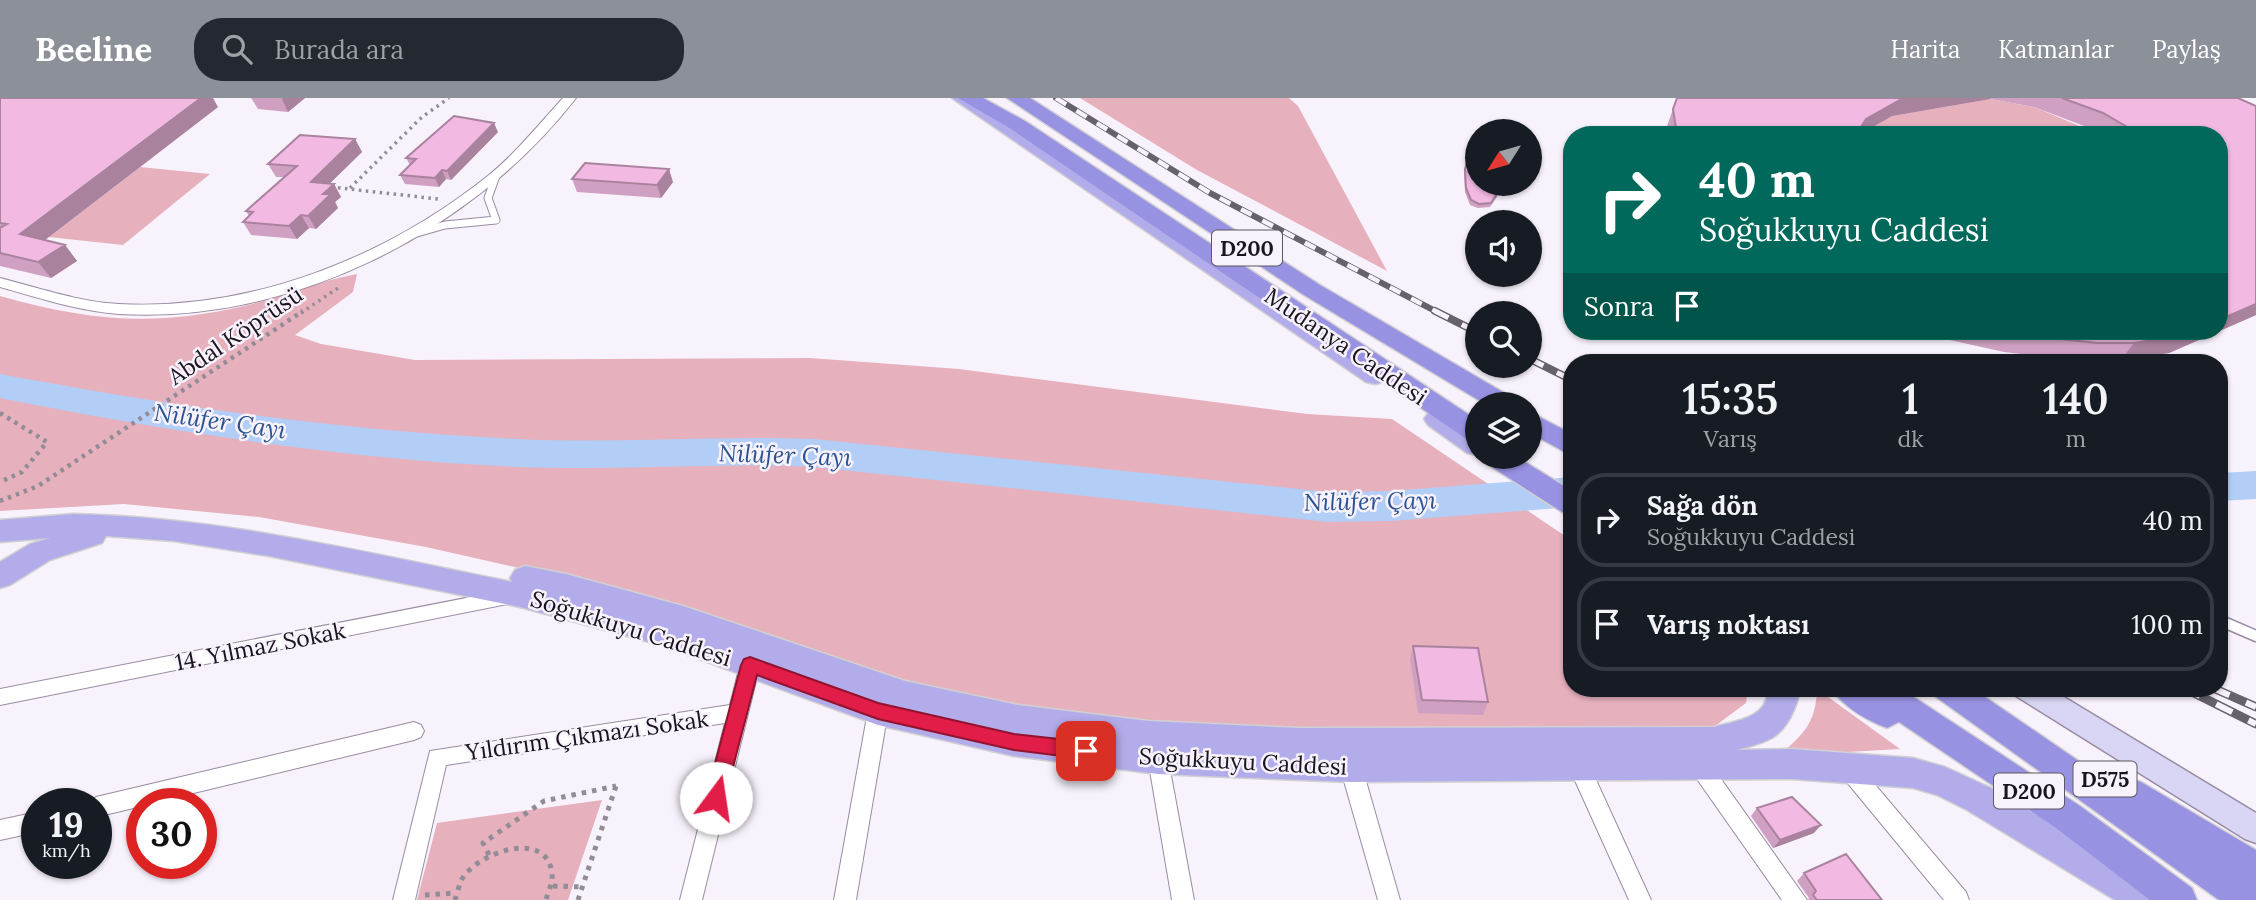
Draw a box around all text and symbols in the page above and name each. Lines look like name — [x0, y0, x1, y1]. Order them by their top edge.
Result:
search box — [194, 18, 684, 81]
text: Beeline — [35, 28, 152, 70]
icon: search — [218, 30, 256, 68]
text: Burada ara — [274, 33, 404, 66]
text: Harita — [1891, 34, 1960, 65]
text: Katmanlar — [1998, 34, 2114, 65]
text: Paylaş — [2152, 34, 2221, 65]
north arrow — [1465, 119, 1542, 196]
map controls — [1465, 119, 1542, 469]
text: 40 m — [1699, 148, 1815, 210]
icon: right — [1584, 154, 1675, 245]
text: Soğukkuyu Caddesi — [1699, 209, 1989, 250]
button: sound — [1465, 210, 1542, 287]
road number: D200 — [1212, 230, 1282, 266]
street label: Abdal Köprüsü — [161, 279, 308, 391]
street label: Mudanya Caddesi — [1259, 281, 1433, 411]
icon: arrive — [1668, 287, 1706, 325]
text: Sonra — [1584, 290, 1654, 323]
button: search — [1465, 301, 1542, 378]
text: 15:35 — [1682, 372, 1778, 426]
text: 1 — [1902, 372, 1919, 426]
text: 140 — [2043, 372, 2109, 426]
button: layers — [1465, 392, 1542, 469]
water label: Nilüfer Çayı — [152, 396, 288, 446]
text: Varış — [1704, 424, 1757, 453]
text: dk — [1897, 424, 1924, 453]
text: m — [2065, 424, 2086, 453]
water label: Nilüfer Çayı — [718, 437, 852, 473]
water label: Nilüfer Çayı — [1303, 484, 1437, 518]
text: Sağa dön — [1647, 489, 1758, 522]
icon: right — [1588, 501, 1626, 539]
text: 40 m — [2143, 504, 2203, 537]
text: Soğukkuyu Caddesi — [1647, 522, 1855, 551]
street label: Soğukkuyu Caddesi — [527, 584, 735, 672]
icon: arrive — [1588, 605, 1626, 643]
text: Varış noktası — [1647, 608, 1809, 641]
text: 100 m — [2131, 608, 2203, 641]
street label: 14. Yılmaz Sokak — [172, 615, 348, 677]
street label: Yıldırım Çıkmazı Sokak — [463, 703, 711, 767]
pin — [1056, 721, 1116, 781]
icon: arrive — [1067, 732, 1105, 770]
street label: Soğukkuyu Caddesi — [1138, 741, 1348, 781]
position arrow — [679, 761, 753, 835]
road number: D575 — [2074, 762, 2136, 796]
road number: D200 — [1994, 774, 2064, 808]
speed limit sign: 30 — [126, 788, 217, 879]
text: 19 — [49, 802, 84, 847]
text: km/h — [42, 839, 91, 862]

